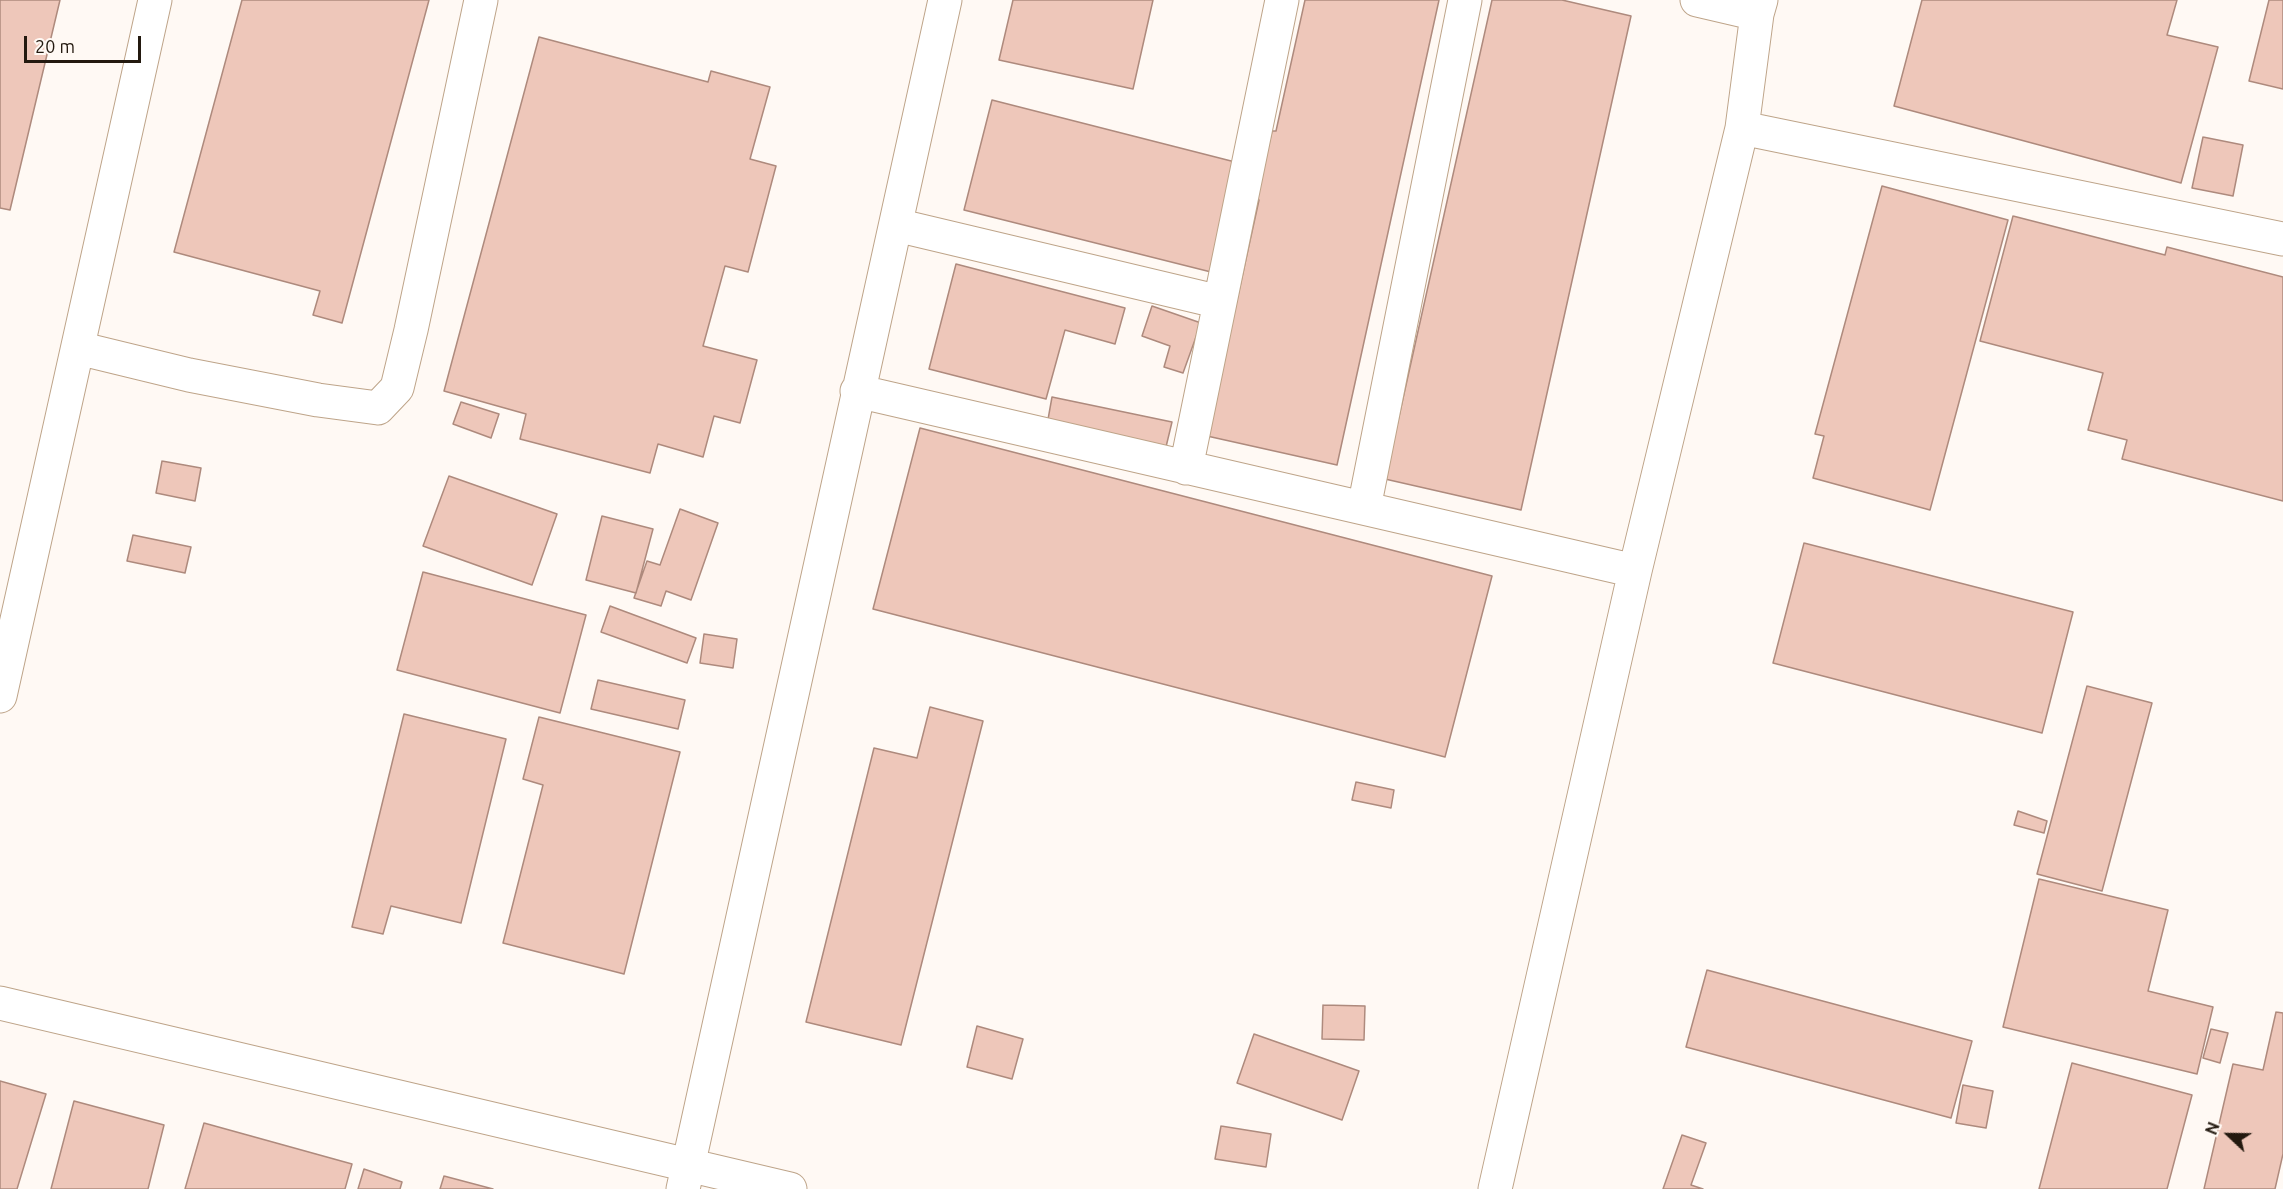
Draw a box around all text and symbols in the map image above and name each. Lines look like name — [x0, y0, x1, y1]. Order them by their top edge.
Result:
scale bar — [27, 24, 144, 62]
text: 20 m — [35, 36, 75, 56]
north arrow — [2199, 1105, 2259, 1165]
text: N — [2202, 1119, 2223, 1137]

